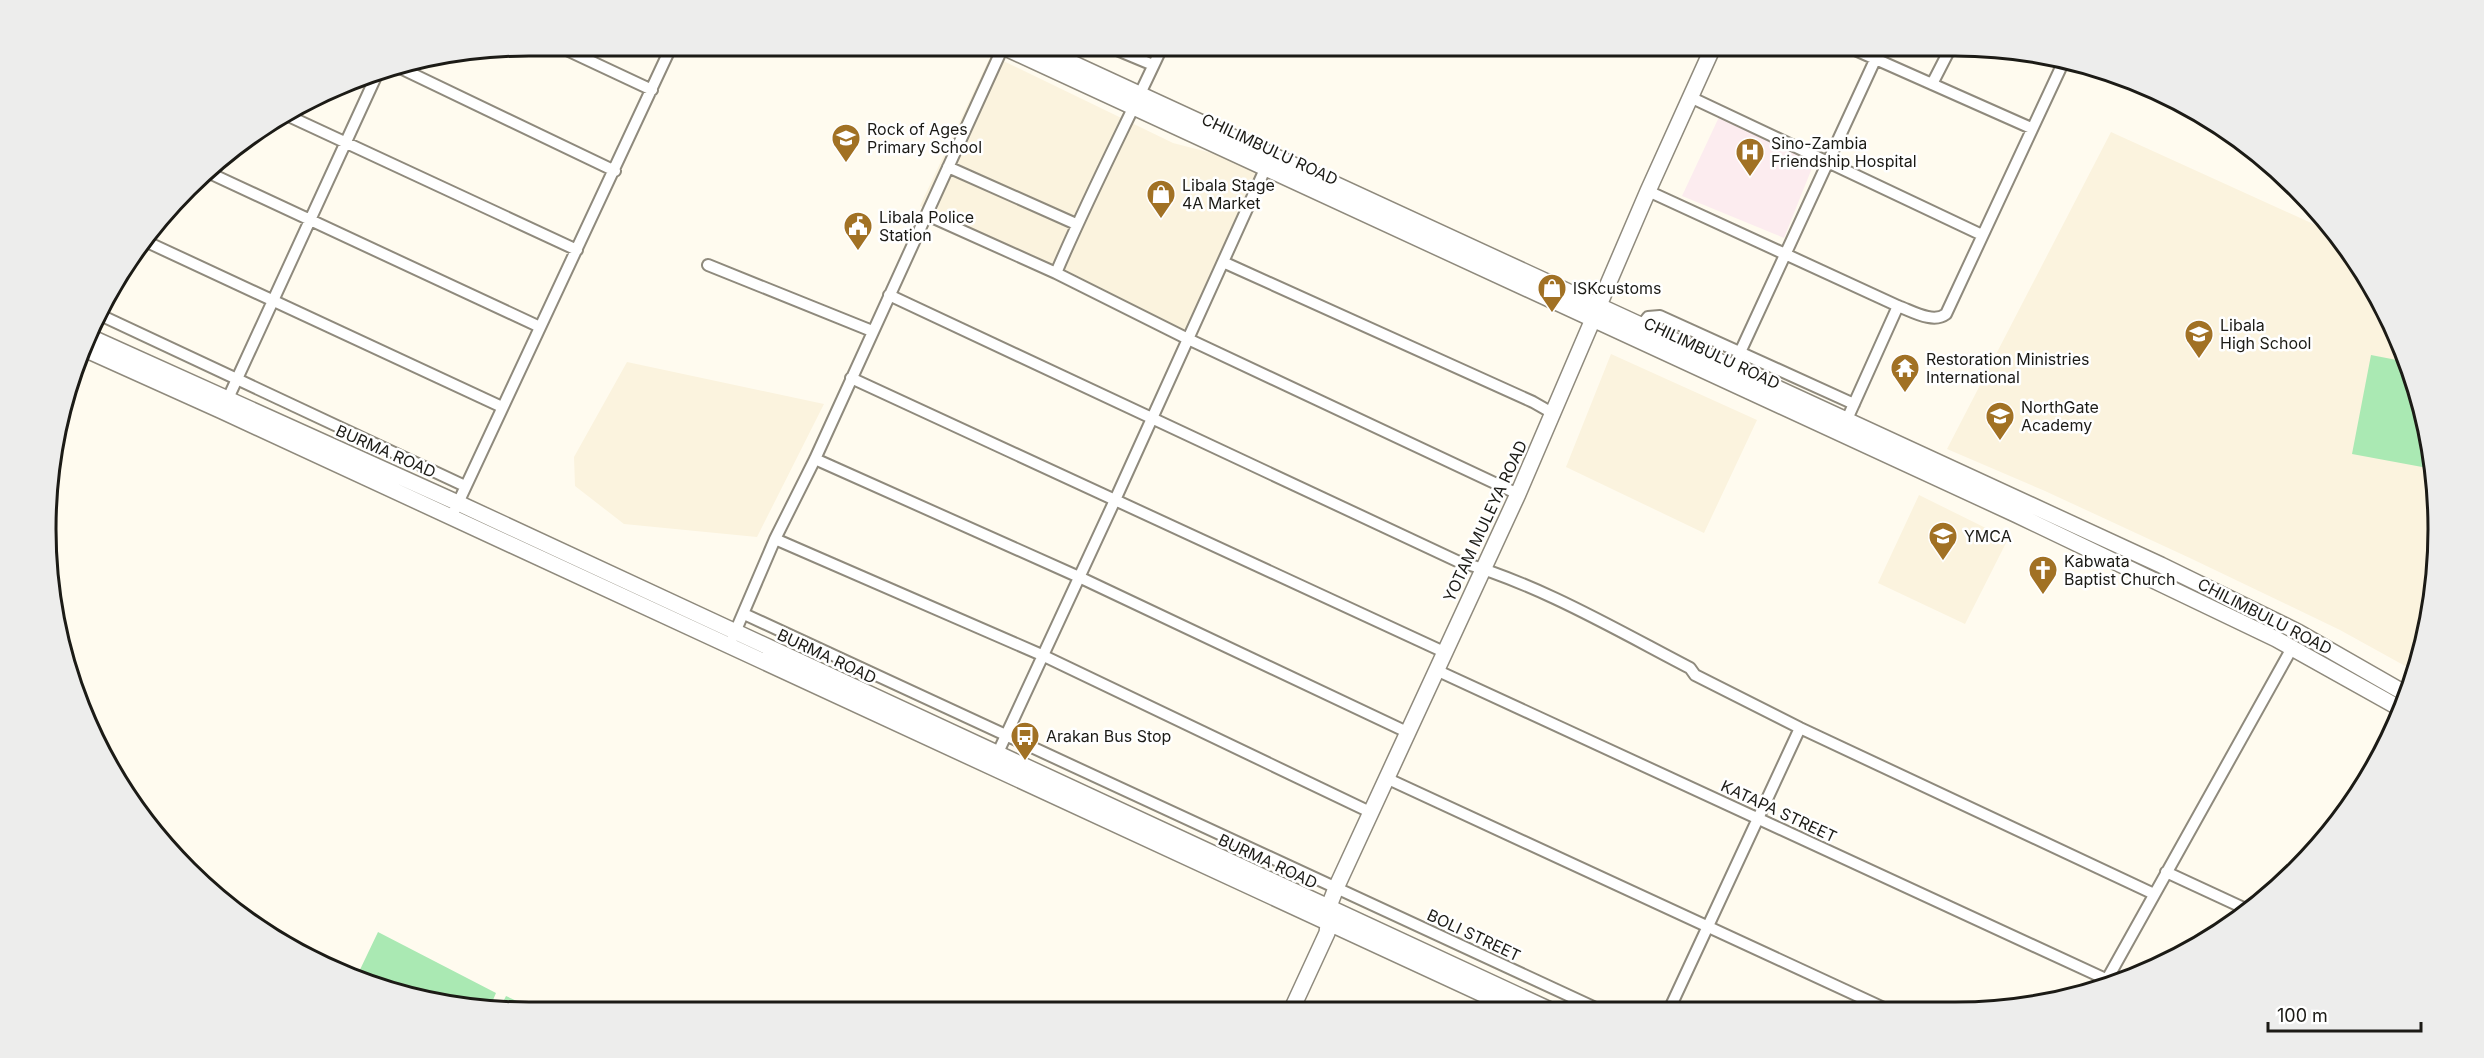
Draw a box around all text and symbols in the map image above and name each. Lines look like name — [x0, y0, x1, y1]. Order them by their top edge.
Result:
street label: CHILIMBULU ROAD — [1199, 109, 1341, 189]
place label: Rock of Ages Primary School — [867, 119, 982, 157]
school or university icon: Rock of Ages Primary School — [830, 122, 862, 164]
place label: Sino-Zambia Friendship Hospital — [1771, 133, 1917, 171]
hospital icon: Sino-Zambia Friendship Hospital — [1734, 136, 1766, 178]
place label: Libala Stage 4A Market — [1182, 175, 1275, 213]
shop icon: Libala Stage 4A Market — [1145, 178, 1177, 220]
place label: Libala Police Station — [879, 207, 974, 245]
public building icon: Libala Police Station — [842, 210, 874, 252]
shop icon: lSKcustoms — [1536, 272, 1568, 314]
place label: lSKcustoms — [1573, 278, 1661, 298]
street label: CHILIMBULU ROAD — [1641, 313, 1783, 393]
place label: Libala High School — [2220, 315, 2311, 353]
school or university icon: Libala High School — [2183, 318, 2215, 360]
place label: Restoration Ministries International — [1926, 349, 2089, 387]
temple icon: Restoration Ministries International — [1889, 352, 1921, 394]
place label: NorthGate Academy — [2021, 397, 2099, 435]
school or university icon: NorthGate Academy — [1984, 400, 2016, 442]
street label: BURMA ROAD — [333, 420, 439, 482]
street label: YOTAM MULEYA ROAD — [1439, 437, 1531, 605]
school or university icon: YMCA — [1927, 520, 1959, 562]
place label: YMCA — [1964, 526, 2012, 546]
place label: Kabwata Baptist Church — [2064, 551, 2176, 589]
church icon: Kabwata Baptist Church — [2027, 554, 2059, 596]
street label: CHILIMBULU ROAD — [2194, 573, 2336, 659]
street label: BURMA ROAD — [774, 624, 880, 688]
bus stop icon: Arakan Bus Stop — [1009, 720, 1041, 762]
place label: Arakan Bus Stop — [1046, 726, 1171, 746]
street label: KATAPA STREET — [1718, 775, 1840, 847]
street label: BURMA ROAD — [1215, 829, 1321, 893]
street label: BOLI STREET — [1424, 905, 1524, 965]
scale bar — [2268, 995, 2421, 1033]
text: 100 m — [2277, 1005, 2328, 1026]

